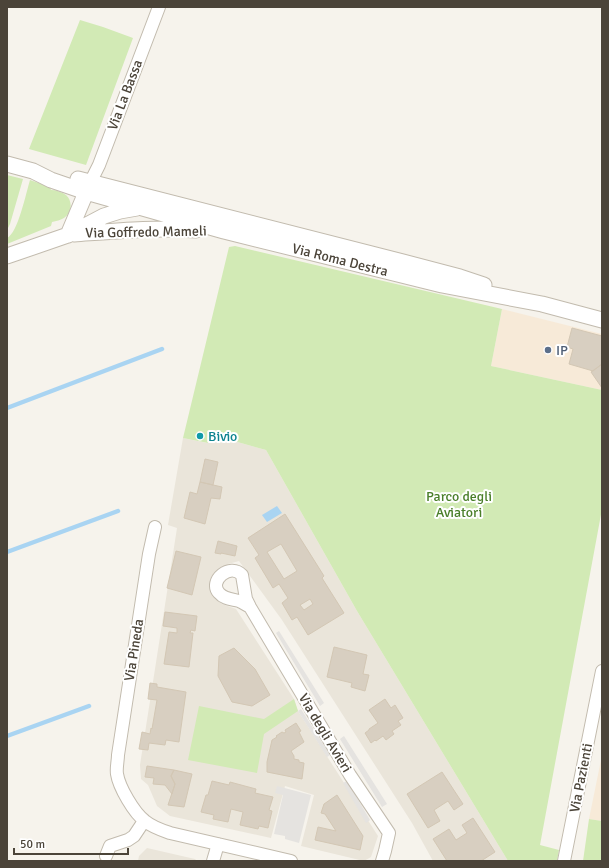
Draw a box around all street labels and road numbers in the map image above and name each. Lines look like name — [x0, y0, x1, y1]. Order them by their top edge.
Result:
street label: Via La Bassa — [104, 57, 146, 133]
street label: Via Goffredo Mameli — [85, 222, 207, 242]
street label: Via Roma Destra — [290, 240, 390, 280]
street label: Via Pineda — [121, 618, 147, 682]
street label: Via degli Avieri — [295, 690, 355, 776]
street label: Via Pazienti — [566, 742, 596, 814]

